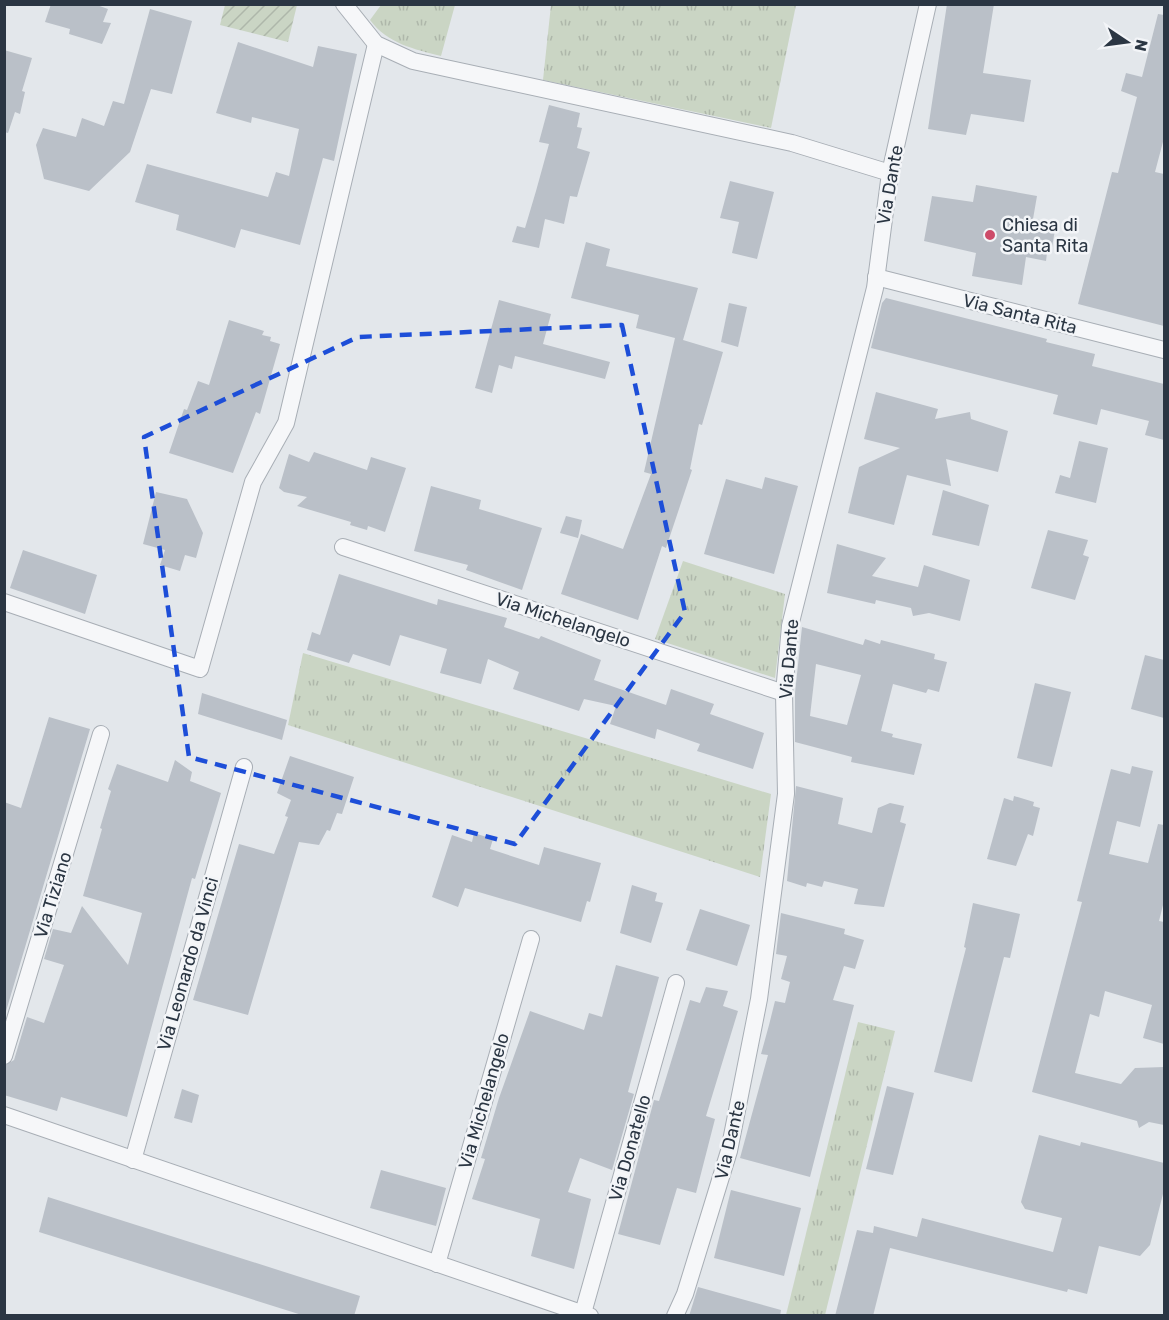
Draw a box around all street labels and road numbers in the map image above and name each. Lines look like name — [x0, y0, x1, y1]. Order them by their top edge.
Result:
street label: Via Dante — [872, 143, 908, 227]
street label: Via Santa Rita — [961, 289, 1079, 339]
street label: Via Michelangelo — [493, 588, 633, 652]
street label: Via Dante — [775, 618, 803, 700]
street label: Via Tiziano — [29, 849, 77, 941]
street label: Via Leonardo da Vinci — [153, 875, 223, 1053]
street label: Via Michelangelo — [454, 1030, 514, 1172]
street label: Via Donatello — [604, 1092, 656, 1204]
street label: Via Dante — [710, 1098, 750, 1182]

